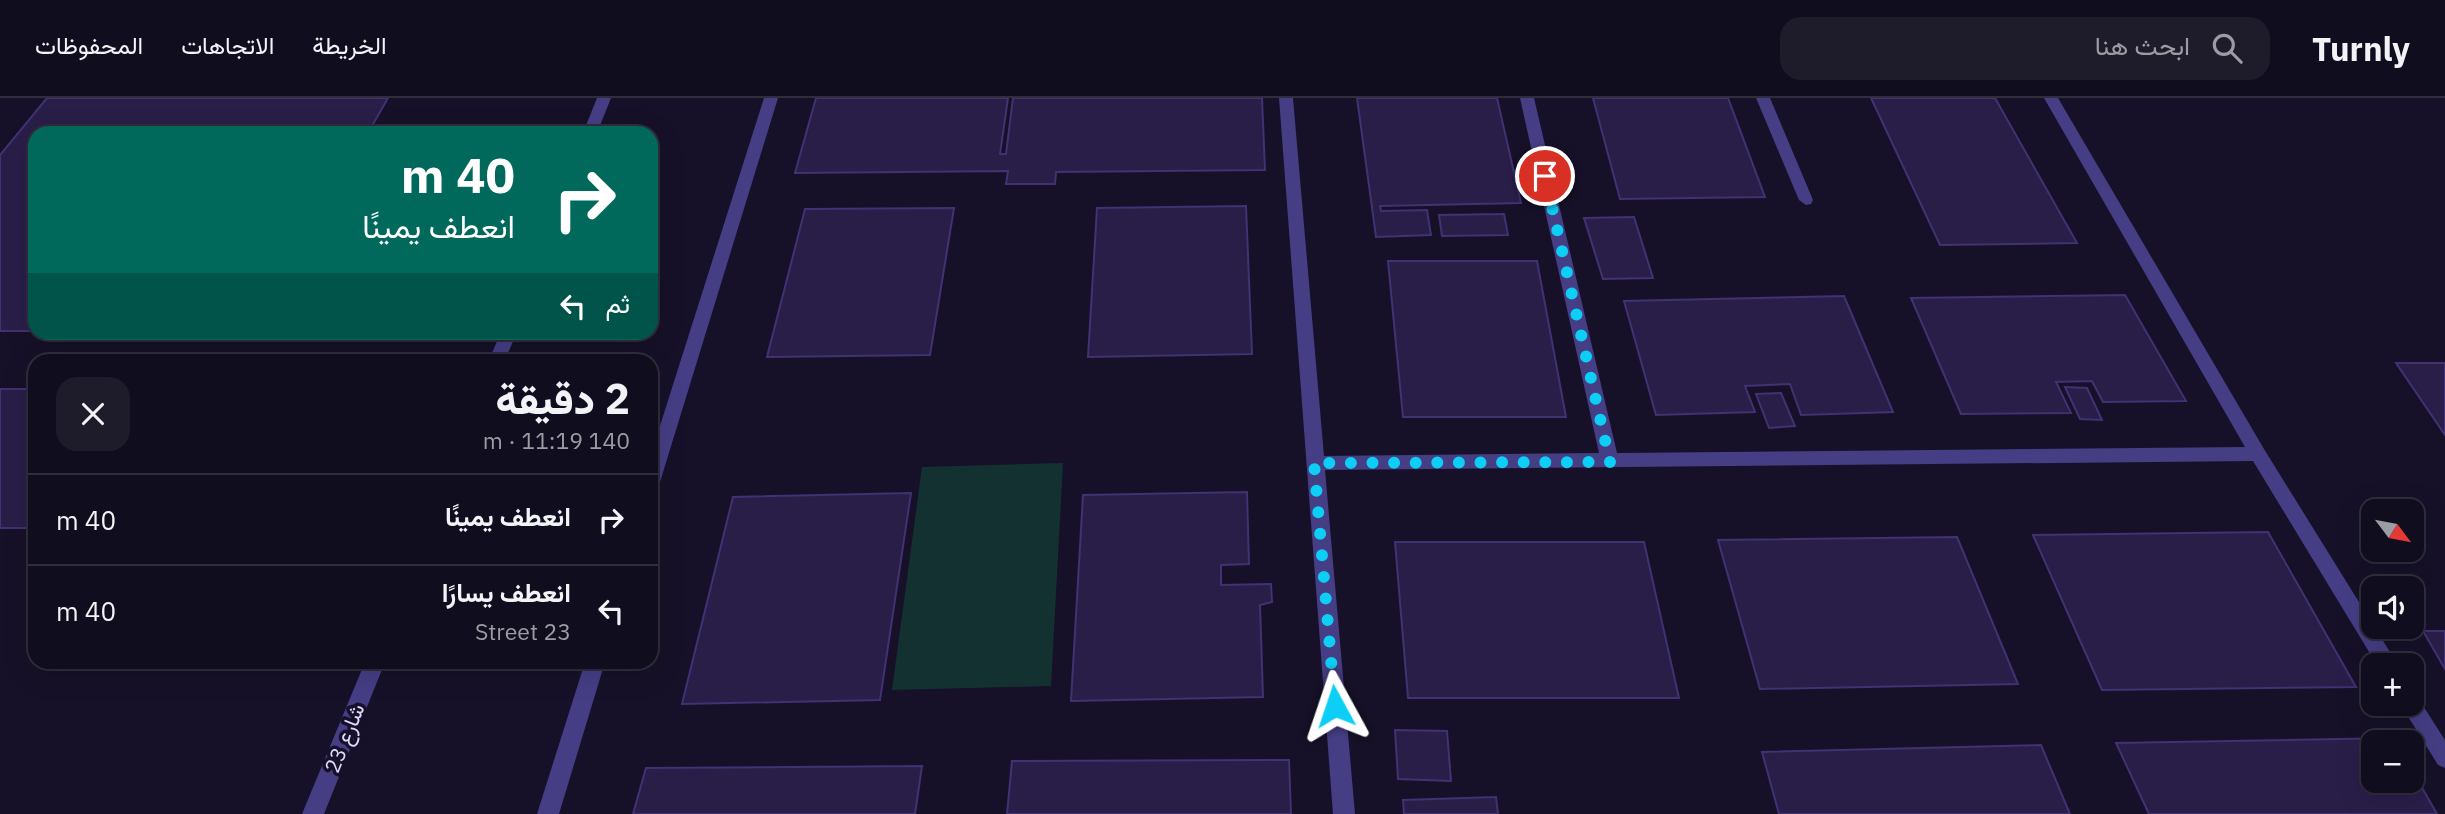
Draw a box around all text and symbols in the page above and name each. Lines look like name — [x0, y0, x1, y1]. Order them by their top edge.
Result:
search box — [1780, 17, 2270, 80]
text: Turnly — [2312, 27, 2410, 70]
text: ابحث هنا — [2095, 28, 2190, 62]
text: المحفوظات — [35, 29, 143, 61]
text: الاتجاهات — [181, 29, 274, 61]
text: الخريطة — [312, 29, 387, 61]
icon: search — [2208, 29, 2246, 67]
text: 40 m — [401, 143, 515, 206]
pin — [1515, 146, 1575, 206]
icon: right — [539, 154, 630, 245]
icon: arrive — [1526, 157, 1564, 195]
text: انعطف يمينًا — [362, 205, 515, 247]
text: ثم — [606, 286, 630, 320]
icon: left — [554, 287, 592, 325]
text: 2 دقيقة — [495, 371, 630, 426]
button: close — [56, 377, 130, 451]
text: 140 m · 11:19 — [483, 425, 630, 455]
text: انعطف يمينًا — [445, 499, 571, 533]
north arrow — [2361, 499, 2424, 562]
map controls — [2361, 499, 2424, 793]
icon: right — [592, 501, 630, 539]
text: 40 m — [56, 503, 116, 537]
text: انعطف يسارًا — [442, 575, 571, 609]
button: sound — [2361, 576, 2424, 639]
icon: left — [592, 592, 630, 630]
text: 40 m — [56, 594, 116, 628]
text: Street 23 — [475, 616, 571, 646]
button: + — [2361, 653, 2424, 716]
position arrow — [1298, 669, 1372, 743]
street label: شارع 23 — [317, 699, 371, 777]
button: − — [2361, 730, 2424, 793]

